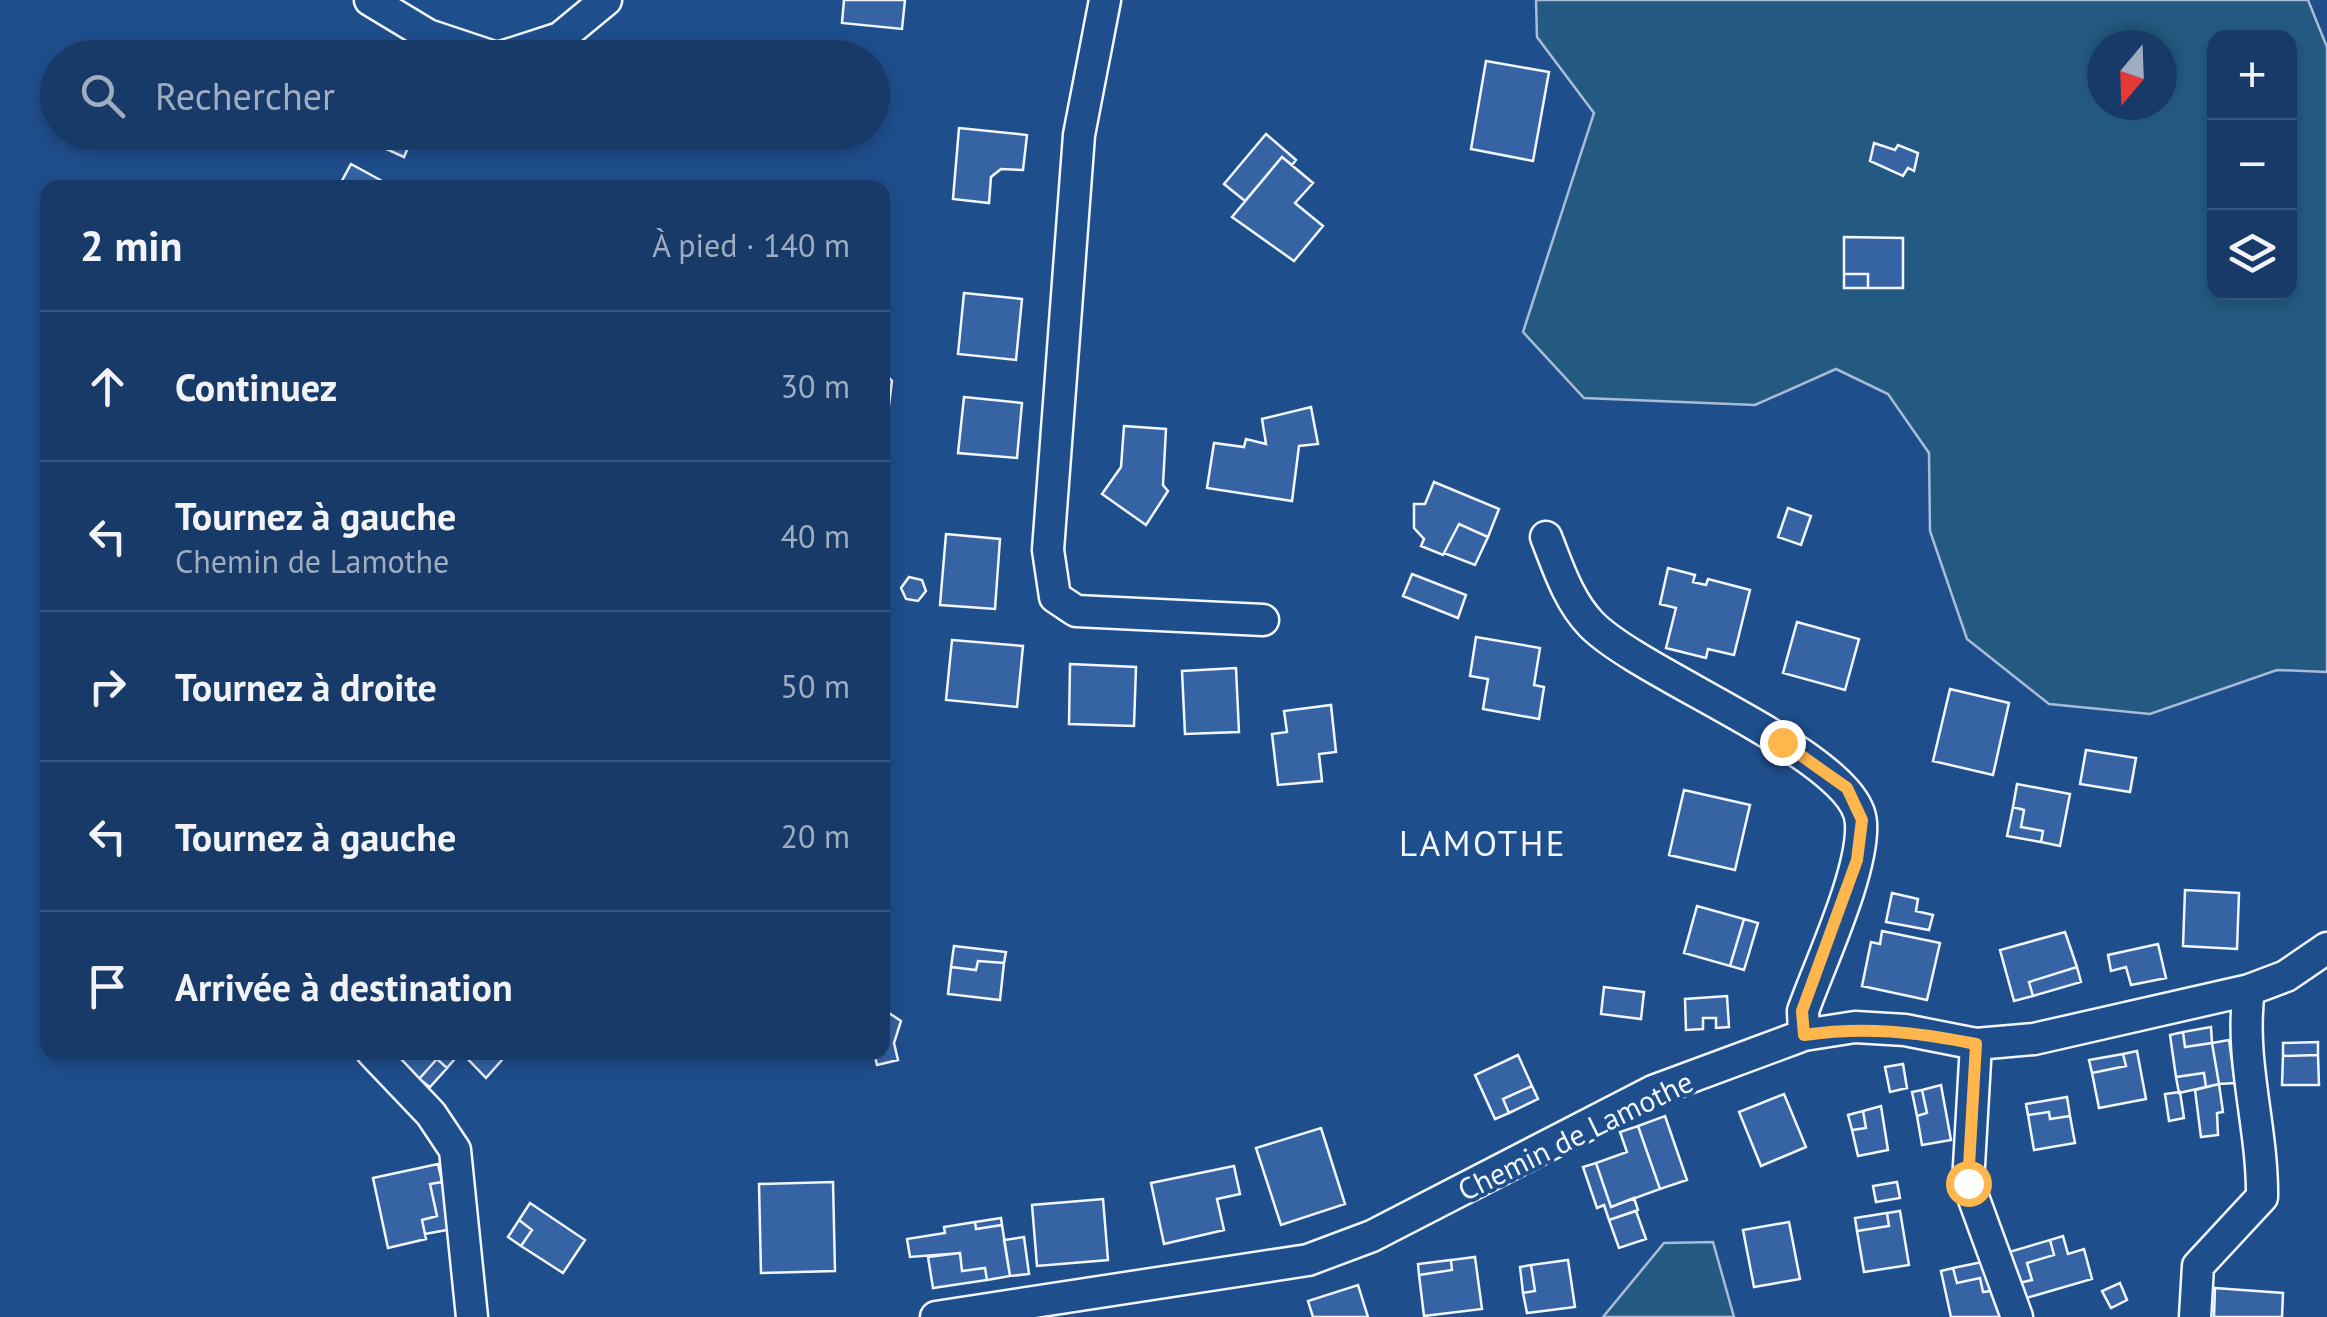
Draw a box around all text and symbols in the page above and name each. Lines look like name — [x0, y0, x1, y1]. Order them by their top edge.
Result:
north arrow — [2087, 30, 2177, 120]
map controls — [2207, 30, 2297, 300]
button: + — [2207, 30, 2297, 120]
search box — [40, 40, 890, 150]
icon: search — [75, 68, 130, 123]
text: Rechercher — [155, 71, 335, 120]
button: − — [2207, 120, 2297, 210]
button: layers — [2207, 210, 2297, 300]
text: 2 min — [80, 218, 182, 273]
text: À pied · 140 m — [652, 224, 850, 266]
icon: ahead — [80, 359, 135, 414]
text: Continuez — [175, 362, 337, 411]
text: 30 m — [781, 365, 850, 407]
text: Tournez à gauche — [175, 491, 456, 540]
icon: left — [80, 509, 135, 564]
text: 40 m — [781, 515, 850, 557]
text: Chemin de Lamothe — [175, 540, 449, 582]
icon: right — [80, 659, 135, 714]
text: Tournez à droite — [175, 662, 437, 711]
text: 50 m — [781, 665, 850, 707]
route end — [1760, 720, 1806, 766]
icon: left — [80, 809, 135, 864]
text: Tournez à gauche — [175, 812, 456, 861]
text: 20 m — [781, 815, 850, 857]
district label: LAMOTHE — [1399, 820, 1567, 866]
icon: arrive — [80, 959, 135, 1014]
text: Arrivée à destination — [175, 962, 513, 1011]
street label: Chemin de Lamothe — [1451, 1061, 1699, 1209]
route start — [1946, 1161, 1992, 1207]

